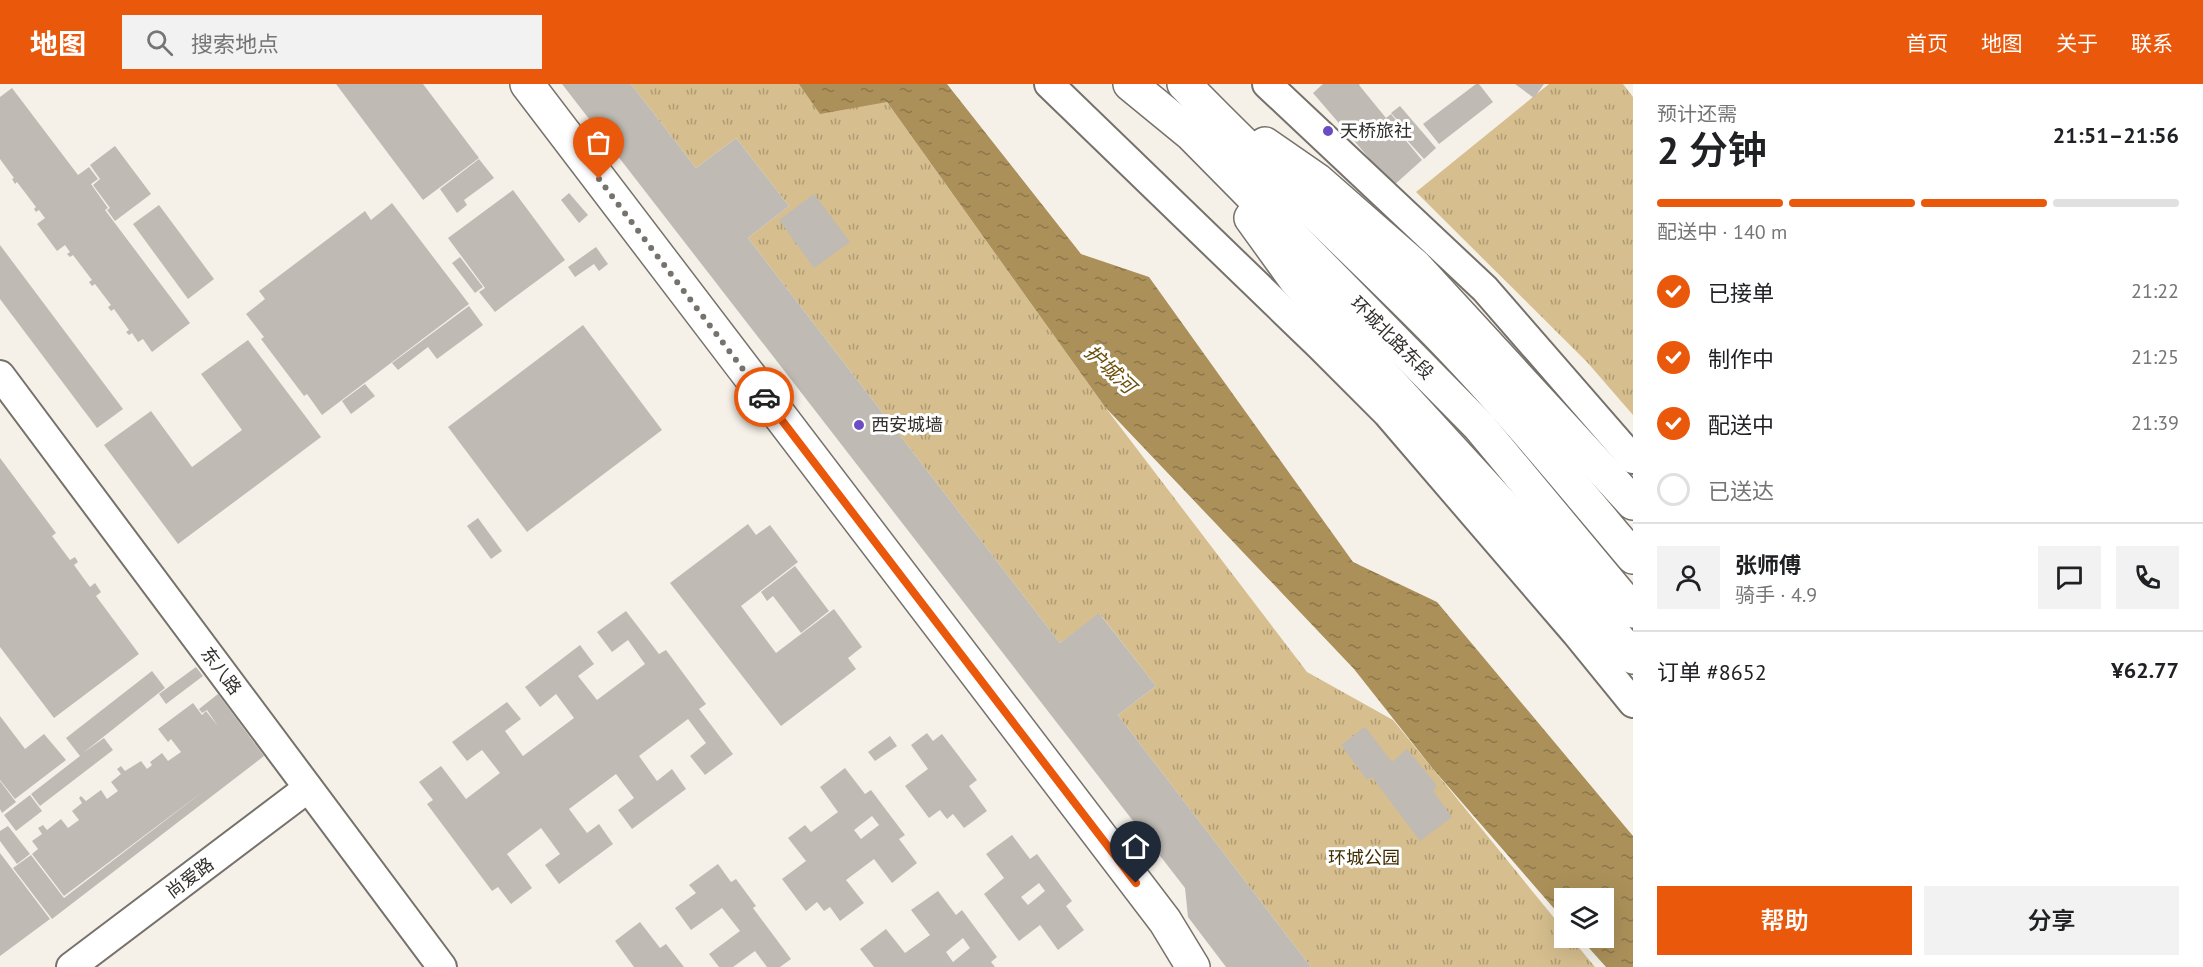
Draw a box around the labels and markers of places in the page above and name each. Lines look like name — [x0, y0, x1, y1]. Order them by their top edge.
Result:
pin — [573, 117, 624, 179]
place label: 天桥旅社 — [1340, 119, 1412, 142]
marker: 天桥旅社 — [1321, 124, 1335, 138]
place label: 西安城墙 — [871, 413, 943, 436]
marker: 西安城墙 — [852, 418, 866, 432]
pin — [1110, 821, 1161, 883]

